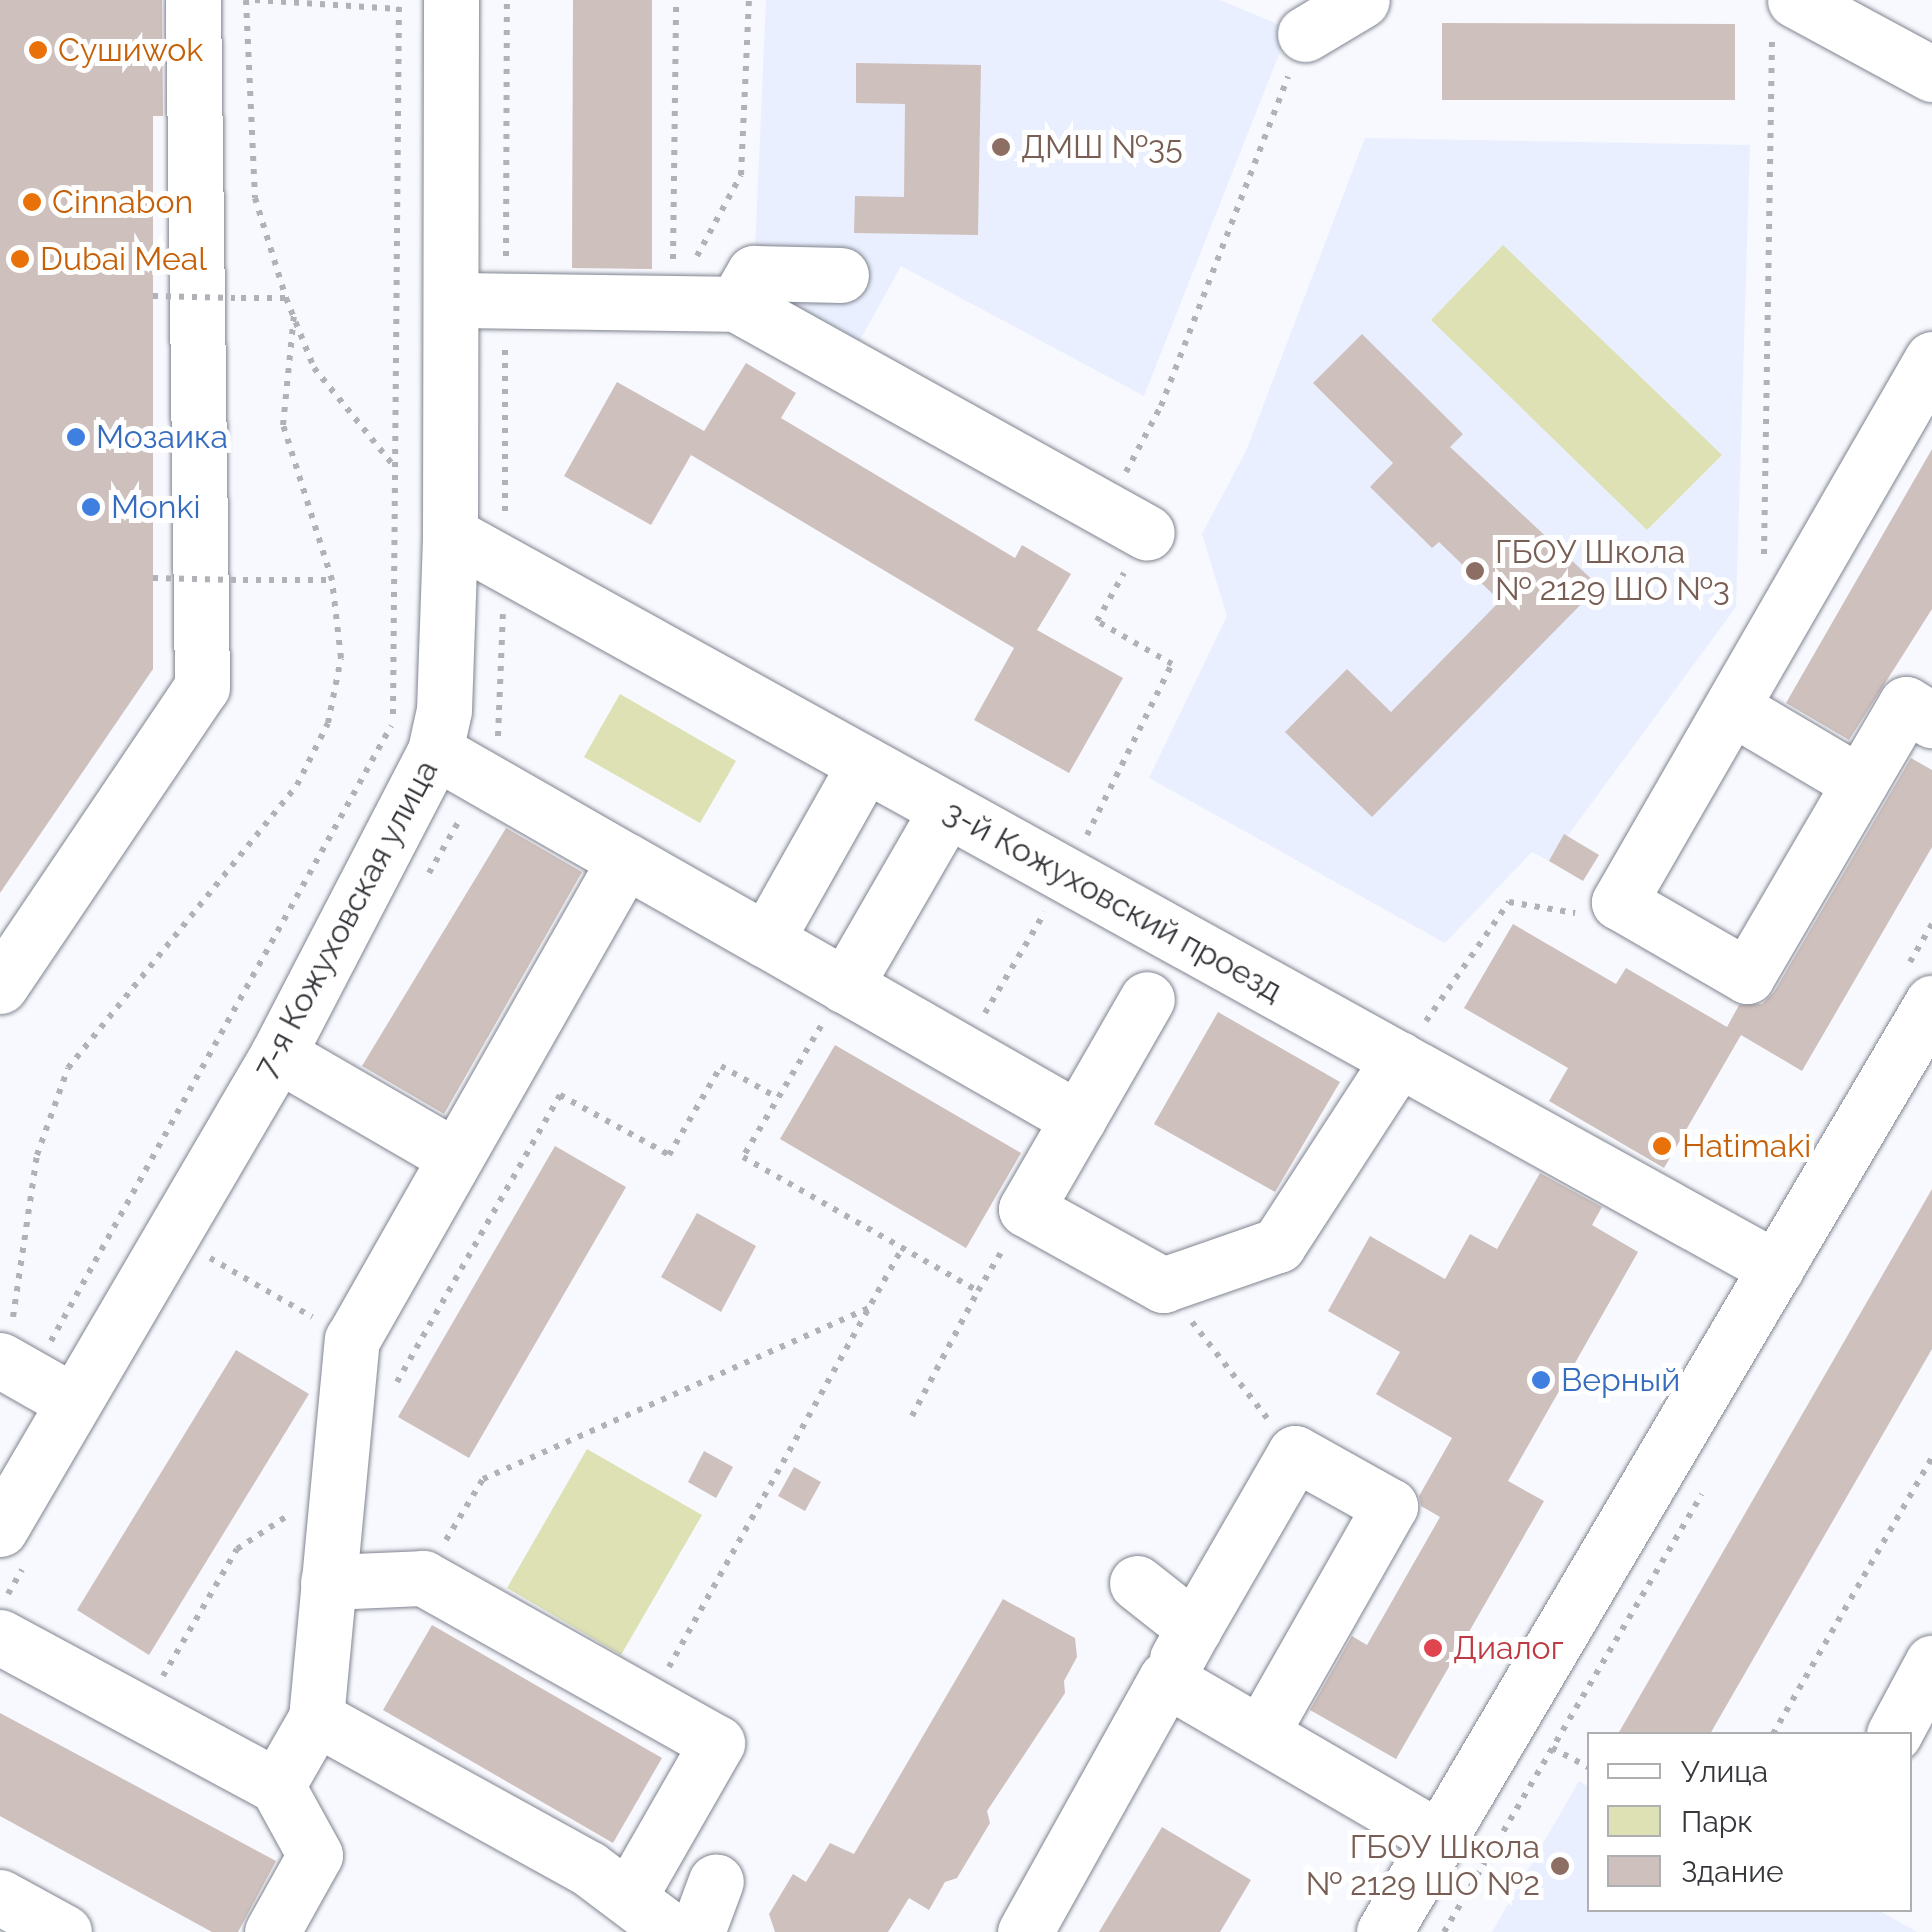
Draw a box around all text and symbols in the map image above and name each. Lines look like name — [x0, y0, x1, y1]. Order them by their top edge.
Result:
place label: Сушиwok — [58, 31, 203, 69]
marker: Сушиwok — [27, 39, 49, 61]
place label: ДМШ №35 — [1021, 128, 1183, 166]
marker: ДМШ №35 — [990, 136, 1012, 158]
place label: Cinnabon — [52, 183, 193, 221]
marker: Cinnabon — [21, 191, 43, 213]
place label: Dubai Meal — [40, 240, 207, 278]
marker: Dubai Meal — [9, 248, 31, 270]
place label: Мозаика — [96, 418, 228, 456]
marker: Мозаика — [65, 426, 87, 448]
place label: Monki — [111, 488, 200, 526]
marker: Monki — [80, 496, 102, 518]
place label: ГБОУ Школа № 2129 ШО №3 — [1495, 534, 1730, 609]
marker: ГБОУ Школа № 2129 ШО №3 — [1464, 560, 1486, 582]
street label: 7-я Кожуховская улица — [246, 753, 446, 1085]
street label: 3-й Кожуховский проезд — [937, 792, 1289, 1010]
place label: Hatimaki — [1682, 1127, 1811, 1165]
marker: Hatimaki — [1651, 1135, 1673, 1157]
place label: Верный — [1561, 1361, 1680, 1399]
marker: Верный — [1530, 1369, 1552, 1391]
place label: Диалог — [1453, 1629, 1564, 1667]
marker: Диалог — [1422, 1637, 1444, 1659]
legend — [1587, 1732, 1912, 1912]
text: Улица — [1681, 1754, 1768, 1789]
text: Парк — [1681, 1804, 1753, 1839]
place label: ГБОУ Школа № 2129 ШО №2 — [1306, 1829, 1540, 1904]
text: Здание — [1681, 1854, 1784, 1889]
marker: ГБОУ Школа № 2129 ШО №2 — [1549, 1855, 1571, 1877]

